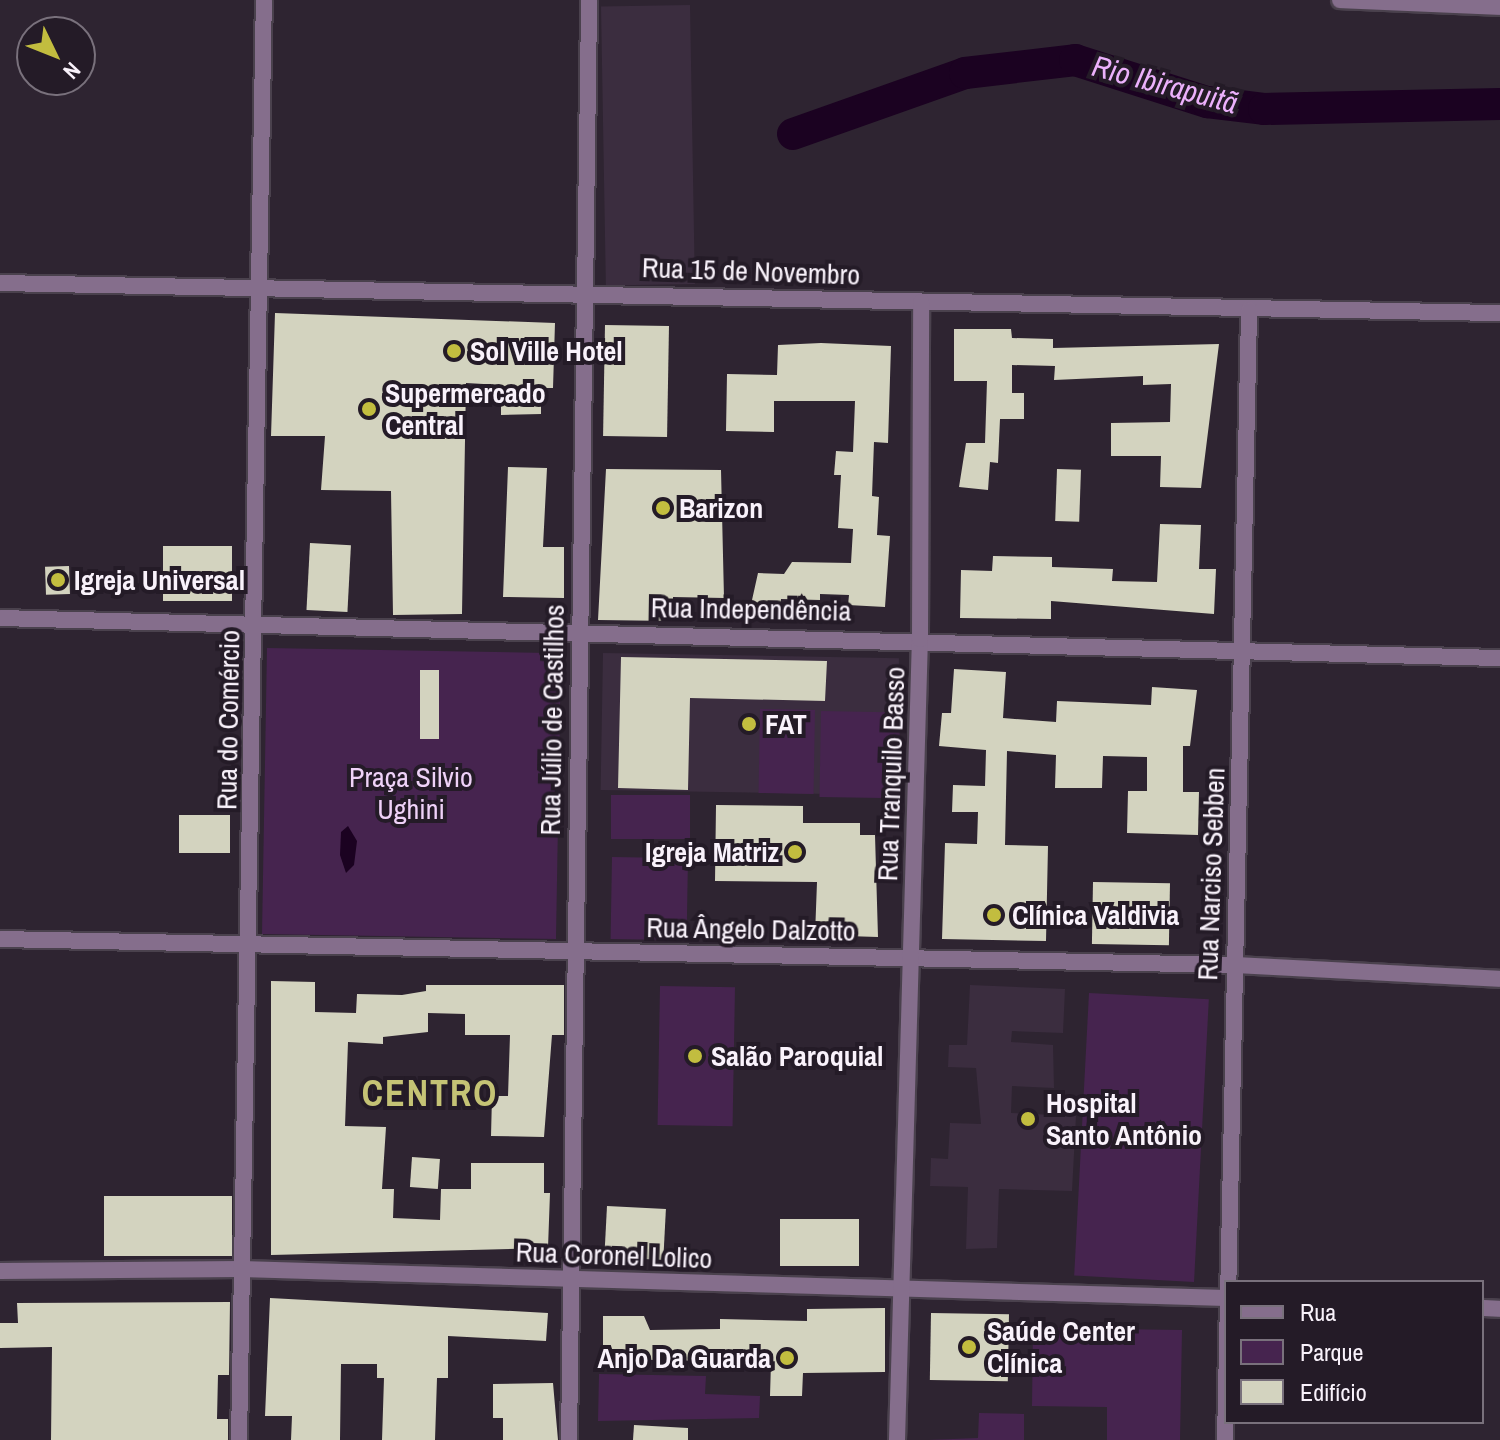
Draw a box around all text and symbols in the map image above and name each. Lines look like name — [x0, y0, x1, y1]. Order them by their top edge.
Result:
north arrow — [16, 16, 96, 96]
water label: Rio Ibirapuitã — [1088, 47, 1242, 121]
text: N — [57, 56, 88, 86]
street label: Rua 15 de Novembro — [641, 250, 861, 292]
place label: Sol Ville Hotel — [470, 334, 623, 368]
marker: Sol Ville Hotel — [445, 342, 463, 360]
place label: Supermercado Central — [385, 376, 546, 442]
marker: Supermercado Central — [360, 400, 378, 418]
place label: Barizon — [679, 491, 763, 525]
marker: Barizon — [654, 499, 672, 517]
place label: Igreja Universal — [74, 563, 245, 597]
marker: Igreja Universal — [49, 571, 67, 589]
street label: Rua Independência — [651, 590, 851, 628]
street label: Rua Júlio de Castilhos — [533, 604, 571, 836]
street label: Rua do Comércio — [210, 630, 246, 810]
street label: Rua Tranquilo Basso — [870, 666, 912, 882]
place label: FAT — [765, 707, 807, 741]
marker: FAT — [740, 715, 758, 733]
park label: Praça Silvio Ughini — [349, 760, 473, 826]
street label: Rua Narciso Sebben — [1190, 767, 1232, 981]
place label: Igreja Matriz — [645, 835, 779, 869]
marker: Igreja Matriz — [786, 843, 804, 861]
place label: Clínica Valdivia — [1012, 898, 1179, 932]
marker: Clínica Valdivia — [983, 904, 1005, 926]
street label: Rua Ângelo Dalzotto — [645, 910, 857, 948]
place label: Salão Paroquial — [711, 1039, 883, 1073]
marker: Salão Paroquial — [686, 1047, 704, 1065]
district label: CENTRO — [362, 1072, 498, 1116]
place label: Hospital Santo Antônio — [1046, 1086, 1203, 1152]
marker: Hospital Santo Antônio — [1017, 1108, 1039, 1130]
street label: Rua Coronel Lolico — [515, 1235, 713, 1275]
legend — [1224, 1280, 1484, 1424]
text: Rua — [1300, 1296, 1336, 1328]
place label: Saúde Center Clínica — [987, 1314, 1135, 1380]
marker: Saúde Center Clínica — [958, 1336, 980, 1358]
text: Parque — [1300, 1336, 1363, 1368]
place label: Anjo Da Guarda — [597, 1341, 771, 1375]
marker: Anjo Da Guarda — [778, 1349, 796, 1367]
text: Edifício — [1300, 1376, 1367, 1408]

